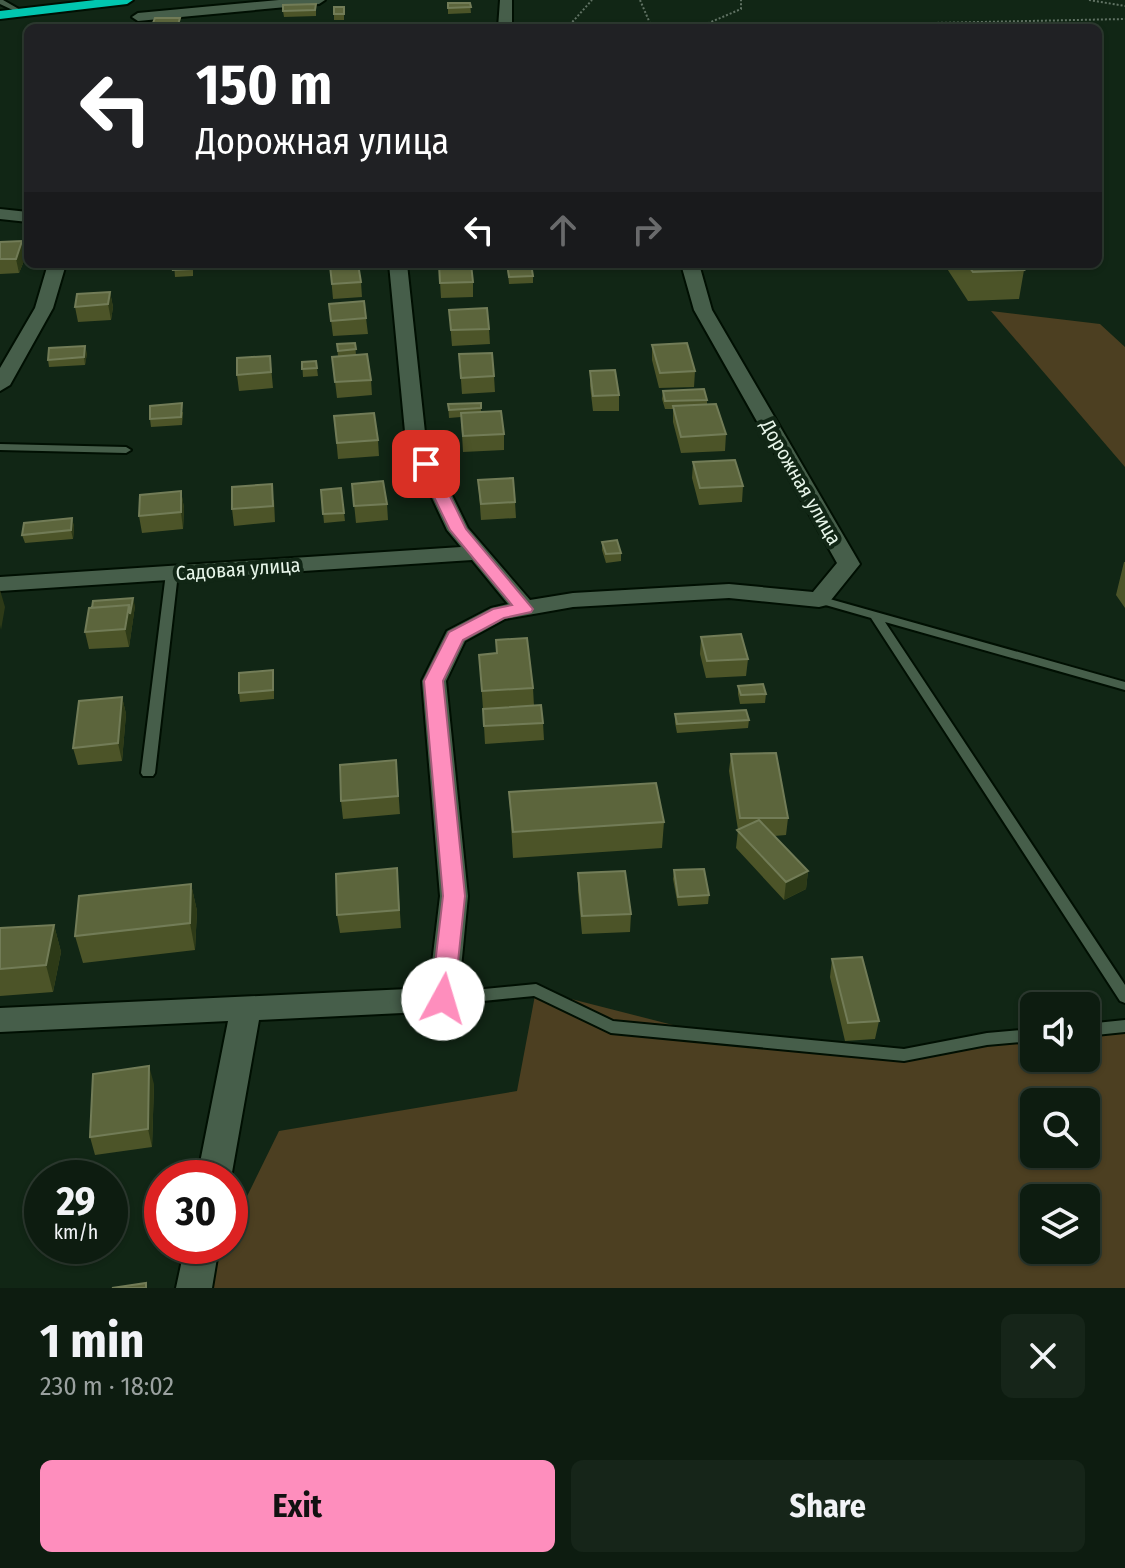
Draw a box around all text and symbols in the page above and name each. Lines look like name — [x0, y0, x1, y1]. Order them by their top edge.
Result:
text: 150 m — [196, 52, 332, 119]
icon: left — [64, 56, 168, 160]
text: Дорожная улица — [196, 120, 449, 164]
icon: left — [457, 208, 501, 252]
icon: ahead — [541, 208, 585, 252]
icon: right — [625, 208, 669, 252]
street label: Дорожная улица — [755, 414, 847, 549]
pin — [392, 430, 460, 498]
icon: arrive — [404, 442, 448, 486]
street label: Садовая улица — [175, 553, 301, 585]
position arrow — [401, 957, 485, 1041]
map controls — [1020, 992, 1100, 1264]
button: sound — [1020, 992, 1100, 1072]
button: search — [1020, 1088, 1100, 1168]
speed limit sign: 30 — [144, 1160, 248, 1264]
text: 29 — [56, 1178, 95, 1226]
button: layers — [1020, 1184, 1100, 1264]
text: km/h — [54, 1220, 98, 1244]
text: 1 min — [40, 1312, 145, 1370]
button: close — [1001, 1314, 1085, 1398]
text: 230 m · 18:02 — [40, 1371, 174, 1402]
button: Exit — [40, 1460, 555, 1552]
button: Share — [571, 1460, 1085, 1552]

